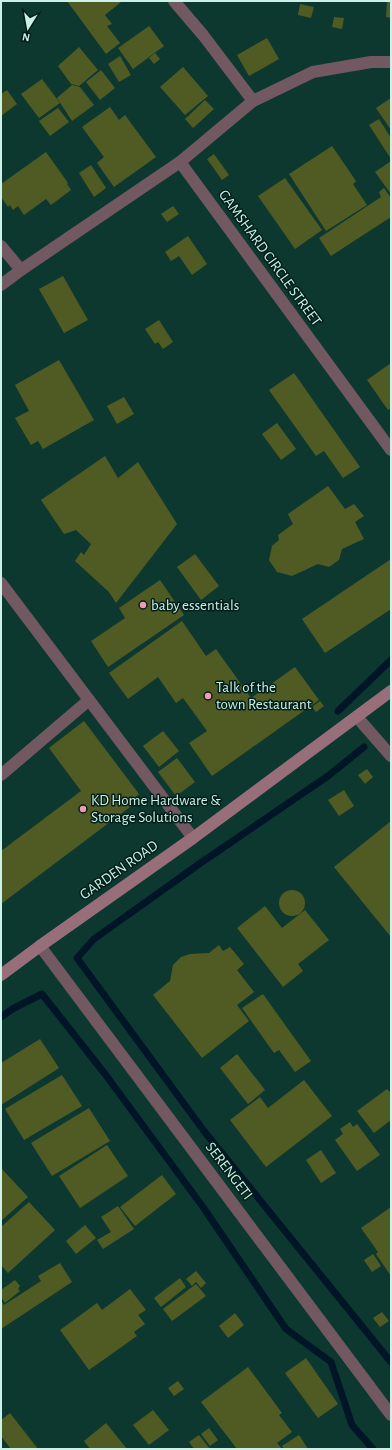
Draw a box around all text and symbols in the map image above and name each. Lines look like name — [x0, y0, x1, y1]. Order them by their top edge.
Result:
north arrow — [8, 8, 48, 48]
text: N — [21, 31, 31, 43]
street label: GAMSHARD CIRCLE STREET — [216, 187, 325, 329]
place label: baby essentials — [151, 598, 239, 613]
marker: baby essentials — [138, 600, 148, 610]
place label: Talk of the town Restaurant — [216, 680, 312, 712]
marker: Talk of the town Restaurant — [203, 691, 213, 701]
place label: KD Home Hardware & Storage Solutions — [91, 793, 221, 825]
marker: KD Home Hardware & Storage Solutions — [78, 804, 88, 814]
street label: GARDEN ROAD — [77, 837, 161, 902]
street label: SERENGETI — [203, 1140, 255, 1202]

